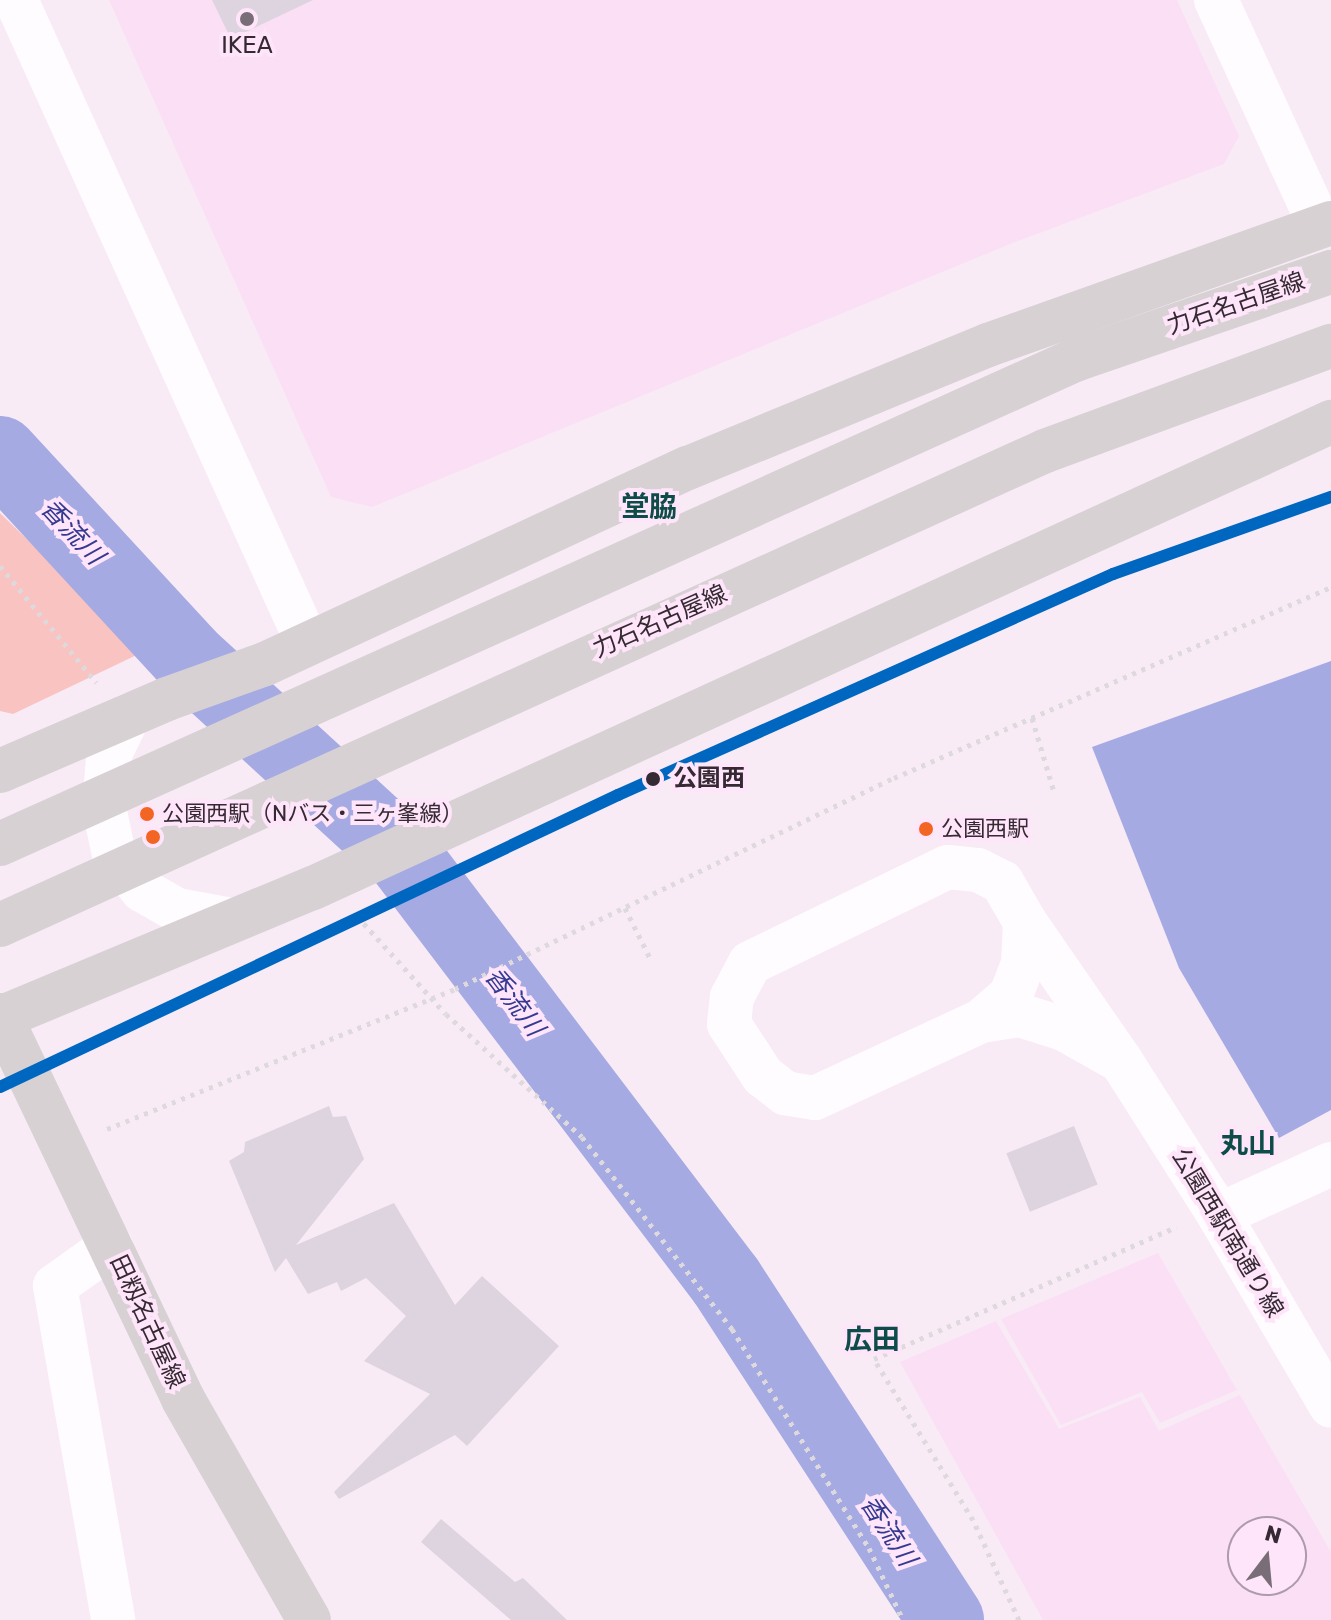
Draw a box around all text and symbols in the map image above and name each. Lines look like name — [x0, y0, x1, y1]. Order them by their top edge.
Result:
marker: IKEA — [238, 10, 256, 28]
place label: IKEA — [221, 32, 273, 60]
street label: 力石名古屋線 — [1163, 267, 1309, 341]
district label: 堂脇 — [621, 490, 677, 524]
water label: 香流川 — [34, 493, 110, 571]
street label: 力石名古屋線 — [588, 580, 732, 664]
place label: 公園西 — [673, 765, 745, 793]
marker: 公園西 — [640, 766, 666, 792]
place label: 公園西駅（Nバス・三ヶ峯線） — [162, 801, 463, 827]
marker: 公園西駅（Nバス・三ヶ峯線） — [139, 806, 155, 822]
place label: 公園西駅 — [941, 816, 1029, 842]
marker: 公園西駅 — [918, 821, 934, 837]
unlabelled marker — [145, 829, 161, 845]
water label: 香流川 — [478, 961, 550, 1043]
district label: 丸山 — [1220, 1127, 1276, 1161]
street label: 公園西駅南通り線 — [1165, 1143, 1289, 1323]
street label: 田籾名古屋線 — [104, 1251, 190, 1393]
district label: 広田 — [844, 1323, 900, 1357]
water label: 香流川 — [854, 1490, 922, 1572]
north arrow — [1227, 1516, 1307, 1596]
text: N — [1262, 1519, 1285, 1550]

